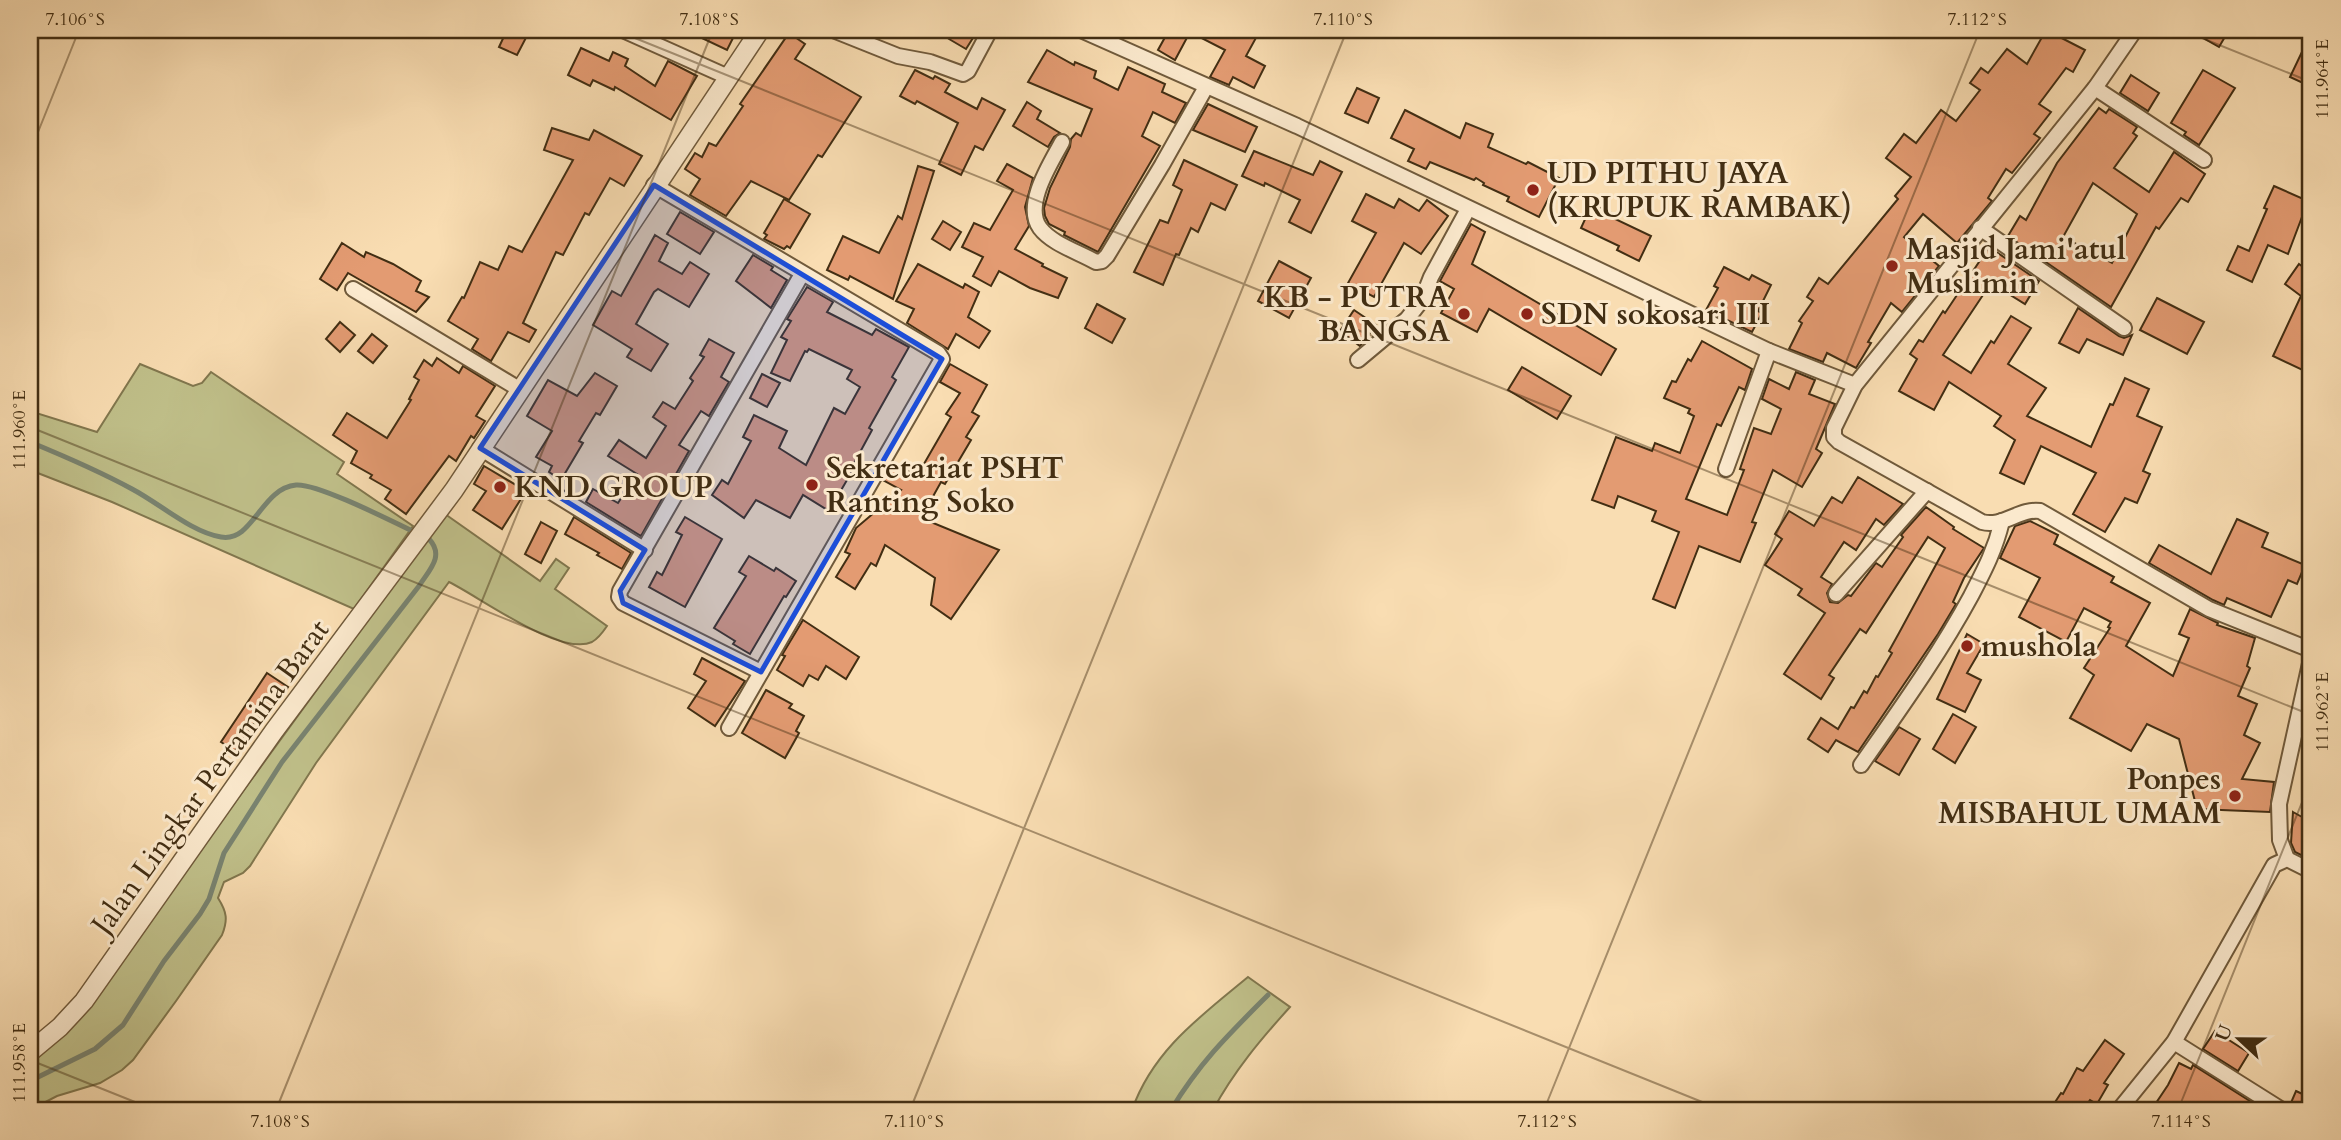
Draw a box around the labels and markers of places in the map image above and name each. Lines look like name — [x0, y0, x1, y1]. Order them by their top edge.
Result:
place label: UD PITHU JAYA (KRUPUK RAMBAK) — [1547, 153, 1852, 228]
marker: UD PITHU JAYA (KRUPUK RAMBAK) — [1525, 182, 1541, 198]
place label: Masjid Jami'atul Muslimin — [1906, 229, 2126, 304]
marker: Masjid Jami'atul Muslimin — [1884, 258, 1900, 274]
place label: KB - PUTRA BANGSA — [1263, 277, 1450, 352]
place label: SDN sokosari III — [1541, 294, 1770, 335]
marker: KB - PUTRA BANGSA — [1456, 306, 1472, 322]
marker: SDN sokosari III — [1519, 306, 1535, 322]
place label: Sekretariat PSHT Ranting Soko — [826, 448, 1064, 523]
place label: KND GROUP — [514, 467, 713, 508]
marker: Sekretariat PSHT Ranting Soko — [804, 477, 820, 493]
marker: KND GROUP — [492, 479, 508, 495]
place label: mushola — [1981, 626, 2097, 667]
marker: mushola — [1959, 638, 1975, 654]
place label: Ponpes MISBAHUL UMAM — [1938, 759, 2221, 834]
marker: Ponpes MISBAHUL UMAM — [2227, 788, 2243, 804]

